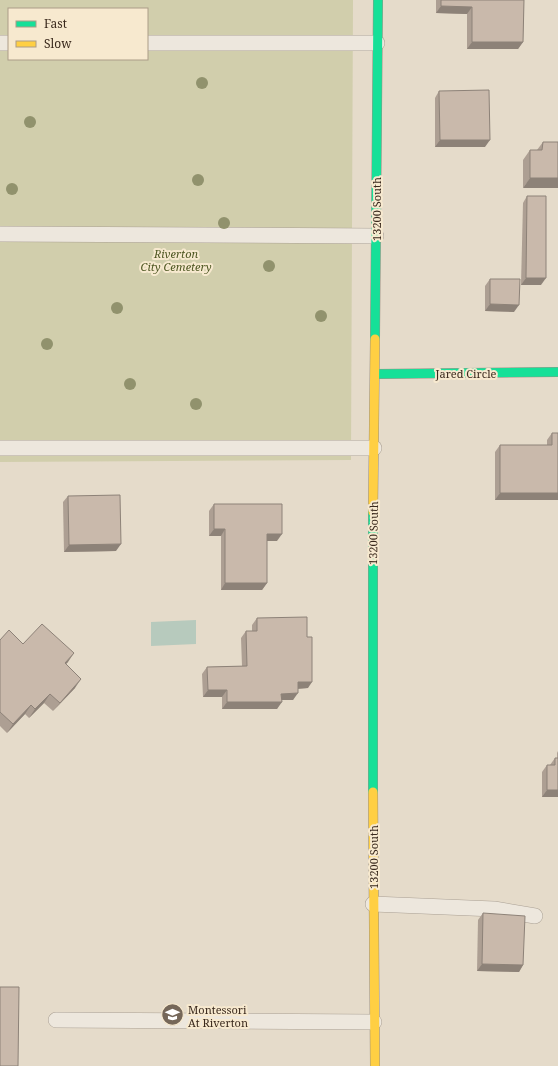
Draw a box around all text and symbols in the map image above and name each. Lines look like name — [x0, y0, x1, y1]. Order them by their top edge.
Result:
legend — [8, 8, 148, 60]
text: Fast — [44, 15, 67, 32]
text: Slow — [44, 35, 72, 52]
street label: 13200 South — [369, 177, 384, 241]
park label: Riverton City Cemetery — [141, 246, 212, 274]
street label: Jared Circle — [435, 366, 497, 381]
street label: 13200 South — [365, 501, 381, 565]
street label: 13200 South — [366, 825, 381, 889]
school or university icon: Montessori At Riverton — [160, 1002, 186, 1028]
place label: Montessori At Riverton — [188, 1002, 248, 1030]

